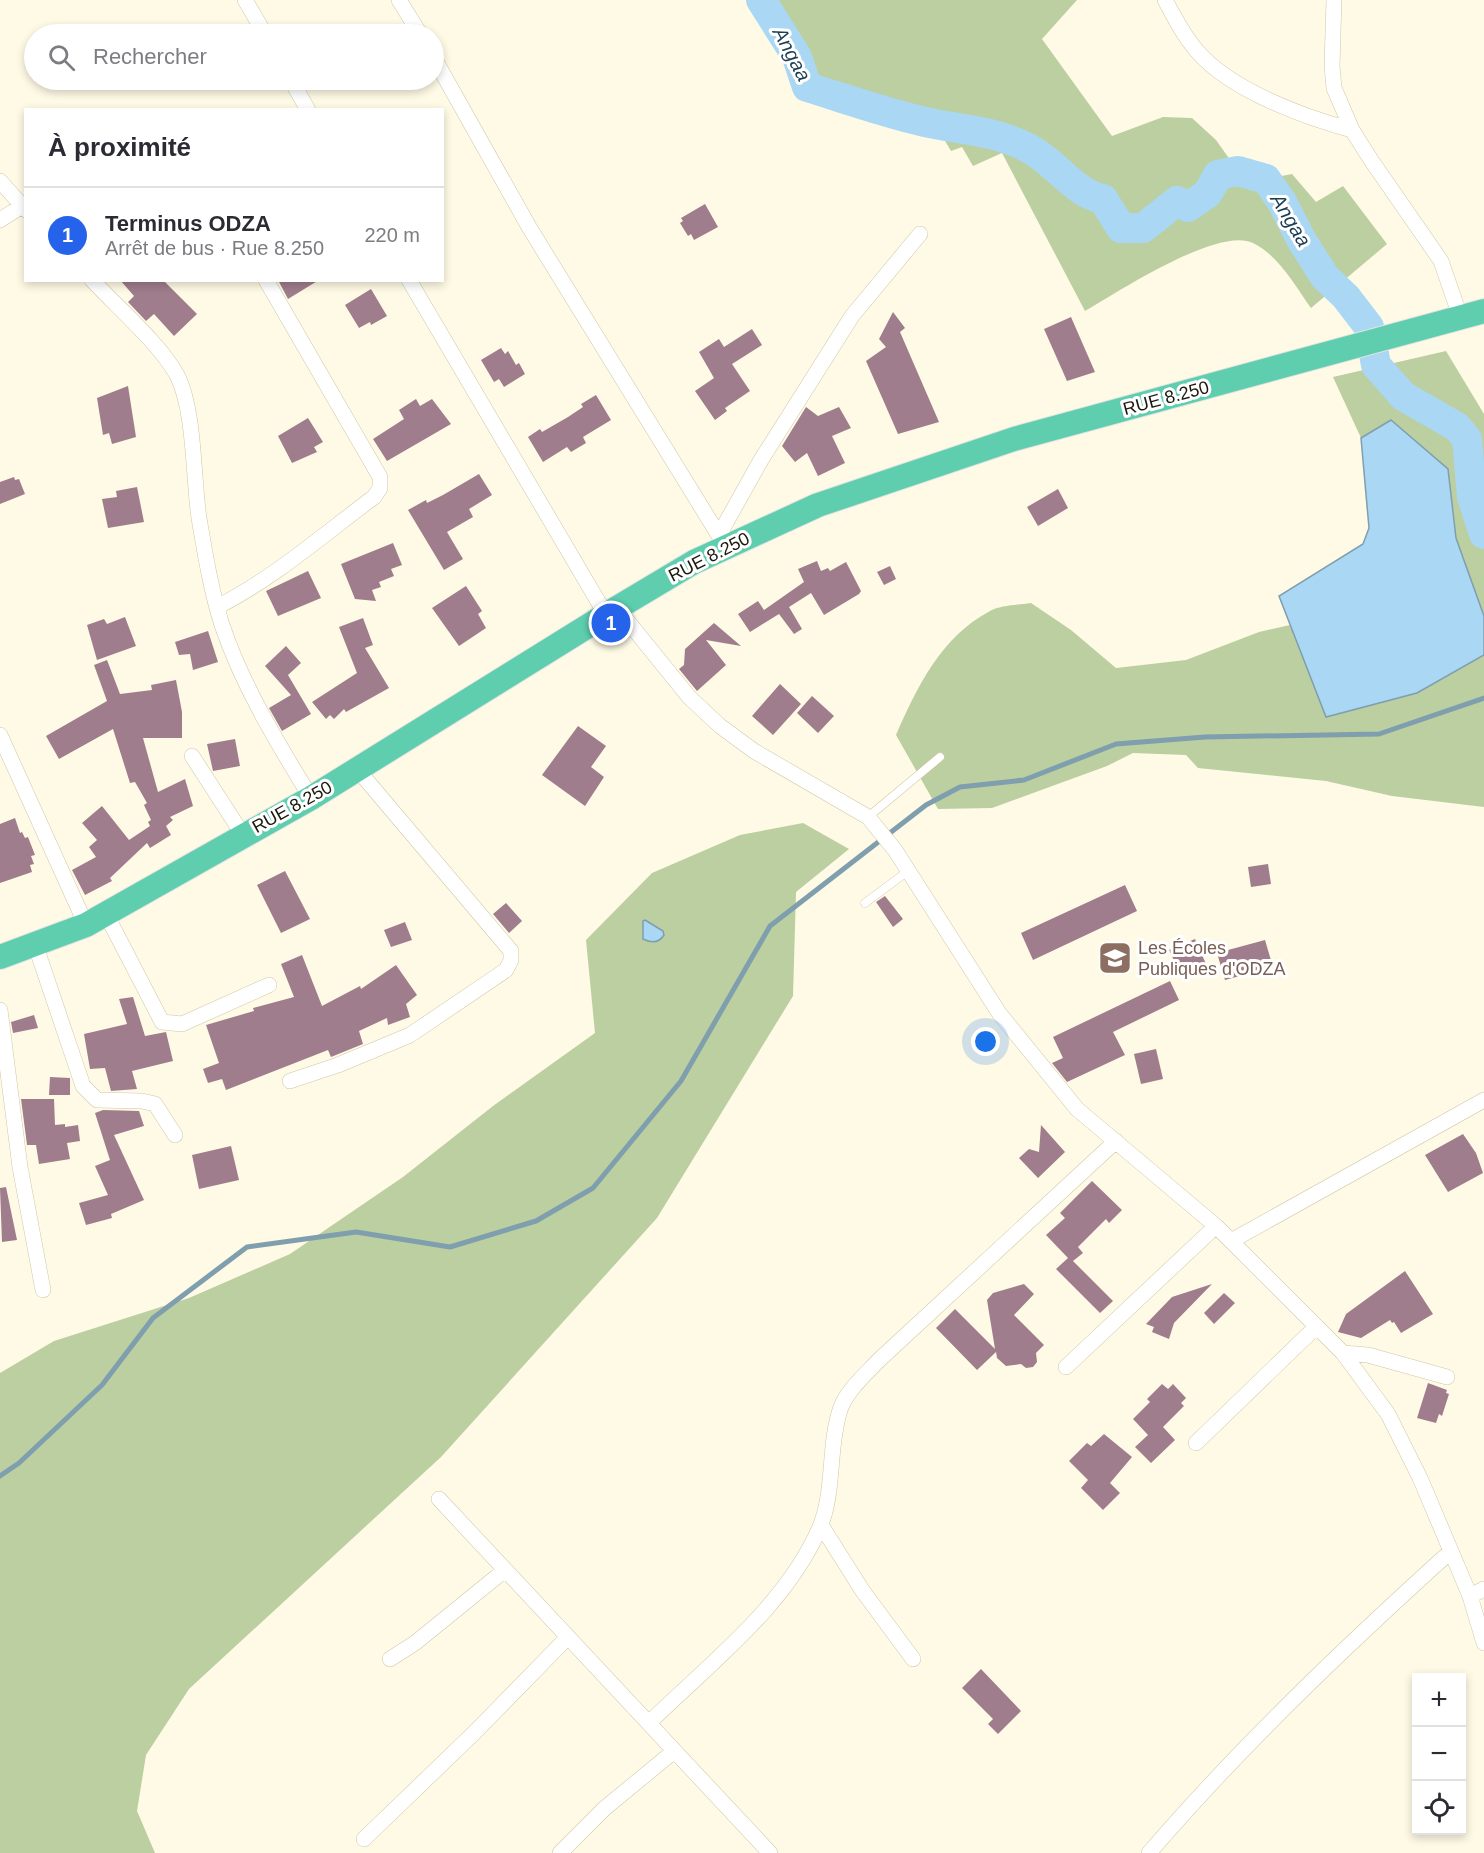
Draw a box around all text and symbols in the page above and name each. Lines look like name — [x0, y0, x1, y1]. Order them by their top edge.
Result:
water label: Angaa — [768, 22, 815, 85]
search box — [24, 24, 444, 90]
icon: search — [45, 41, 78, 74]
text: Rechercher — [93, 44, 207, 69]
text: À proximité — [48, 132, 191, 162]
water label: Angaa — [1266, 189, 1315, 250]
text: Terminus ODZA — [105, 211, 271, 236]
text: 1 — [62, 224, 73, 246]
text: 220 m — [364, 224, 420, 246]
text: Arrêt de bus · Rue 8.250 — [105, 237, 324, 259]
street label: RUE 8.250 — [1121, 377, 1211, 419]
street label: RUE 8.250 — [665, 528, 753, 586]
pin: 1 — [592, 600, 630, 646]
street label: RUE 8.250 — [249, 777, 335, 837]
place label: Les Écoles Publiques d'ODZA — [1138, 938, 1286, 979]
school or university icon: Les Écoles Publiques d'ODZA — [1097, 940, 1133, 976]
your location — [971, 1027, 1000, 1056]
map controls — [1412, 1673, 1466, 1835]
button: + — [1412, 1673, 1466, 1727]
button: − — [1412, 1727, 1466, 1781]
button: locate — [1412, 1781, 1466, 1835]

